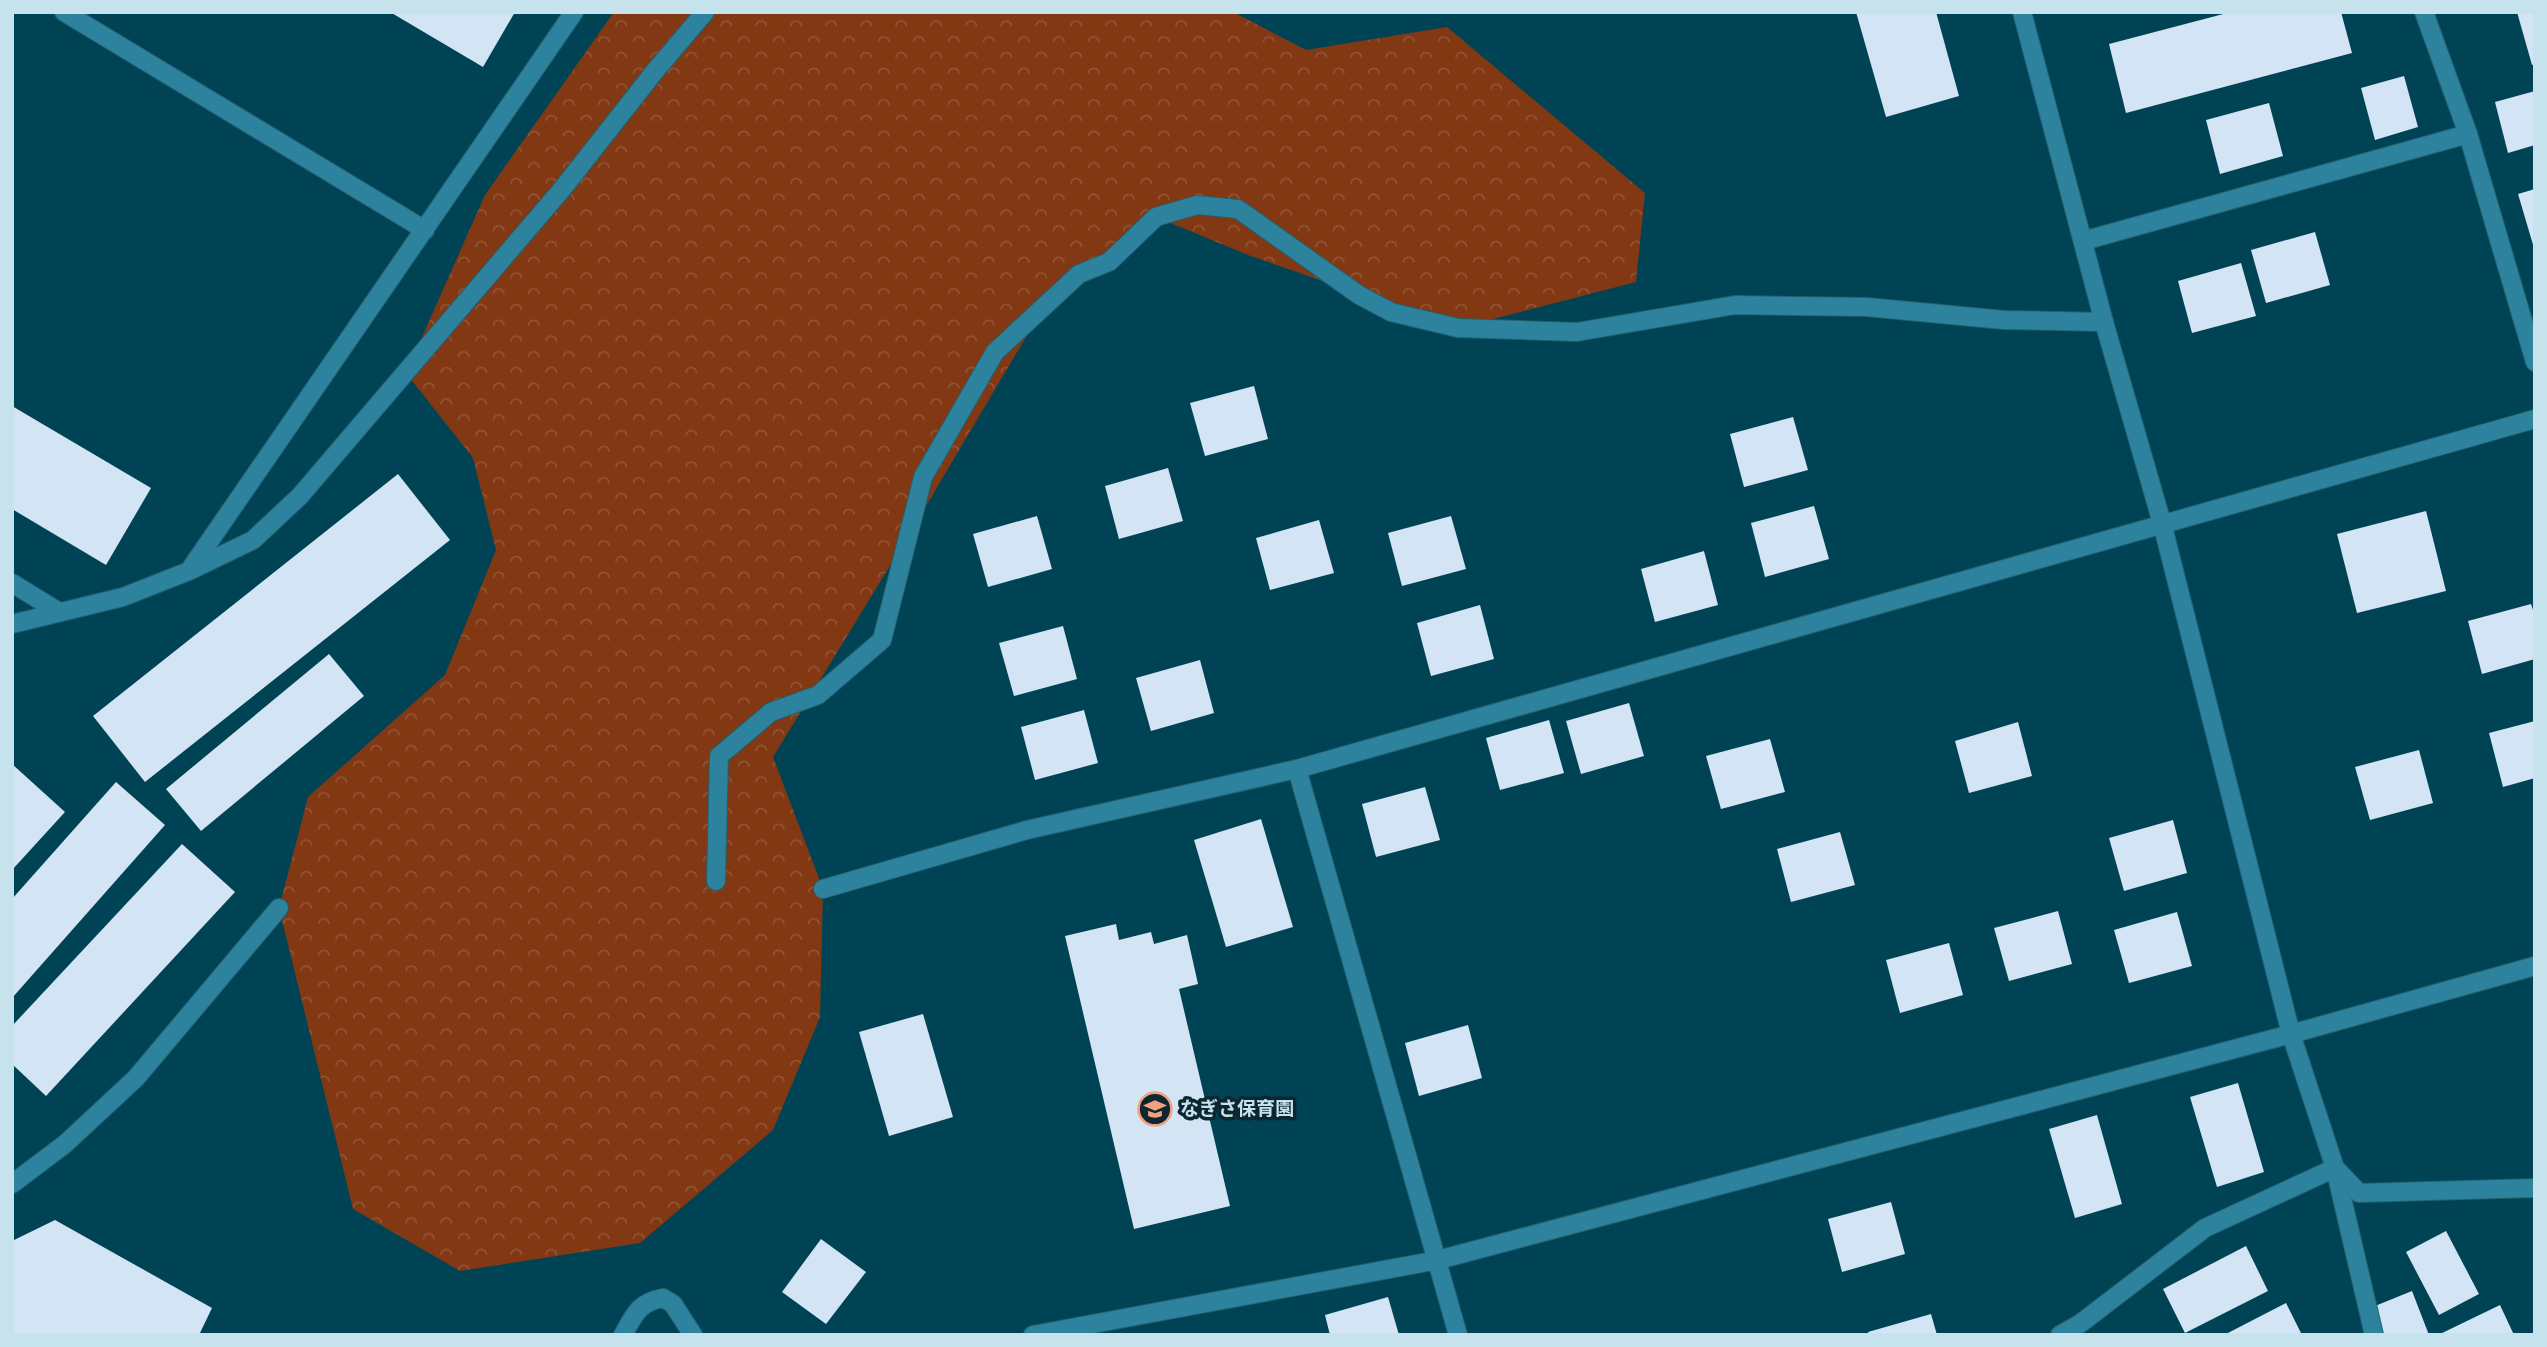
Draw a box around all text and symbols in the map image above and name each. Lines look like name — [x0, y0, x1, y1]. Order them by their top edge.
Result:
school or university icon: なぎさ保育園 — [1136, 1090, 1174, 1128]
place label: なぎさ保育園 — [1180, 1098, 1294, 1121]

